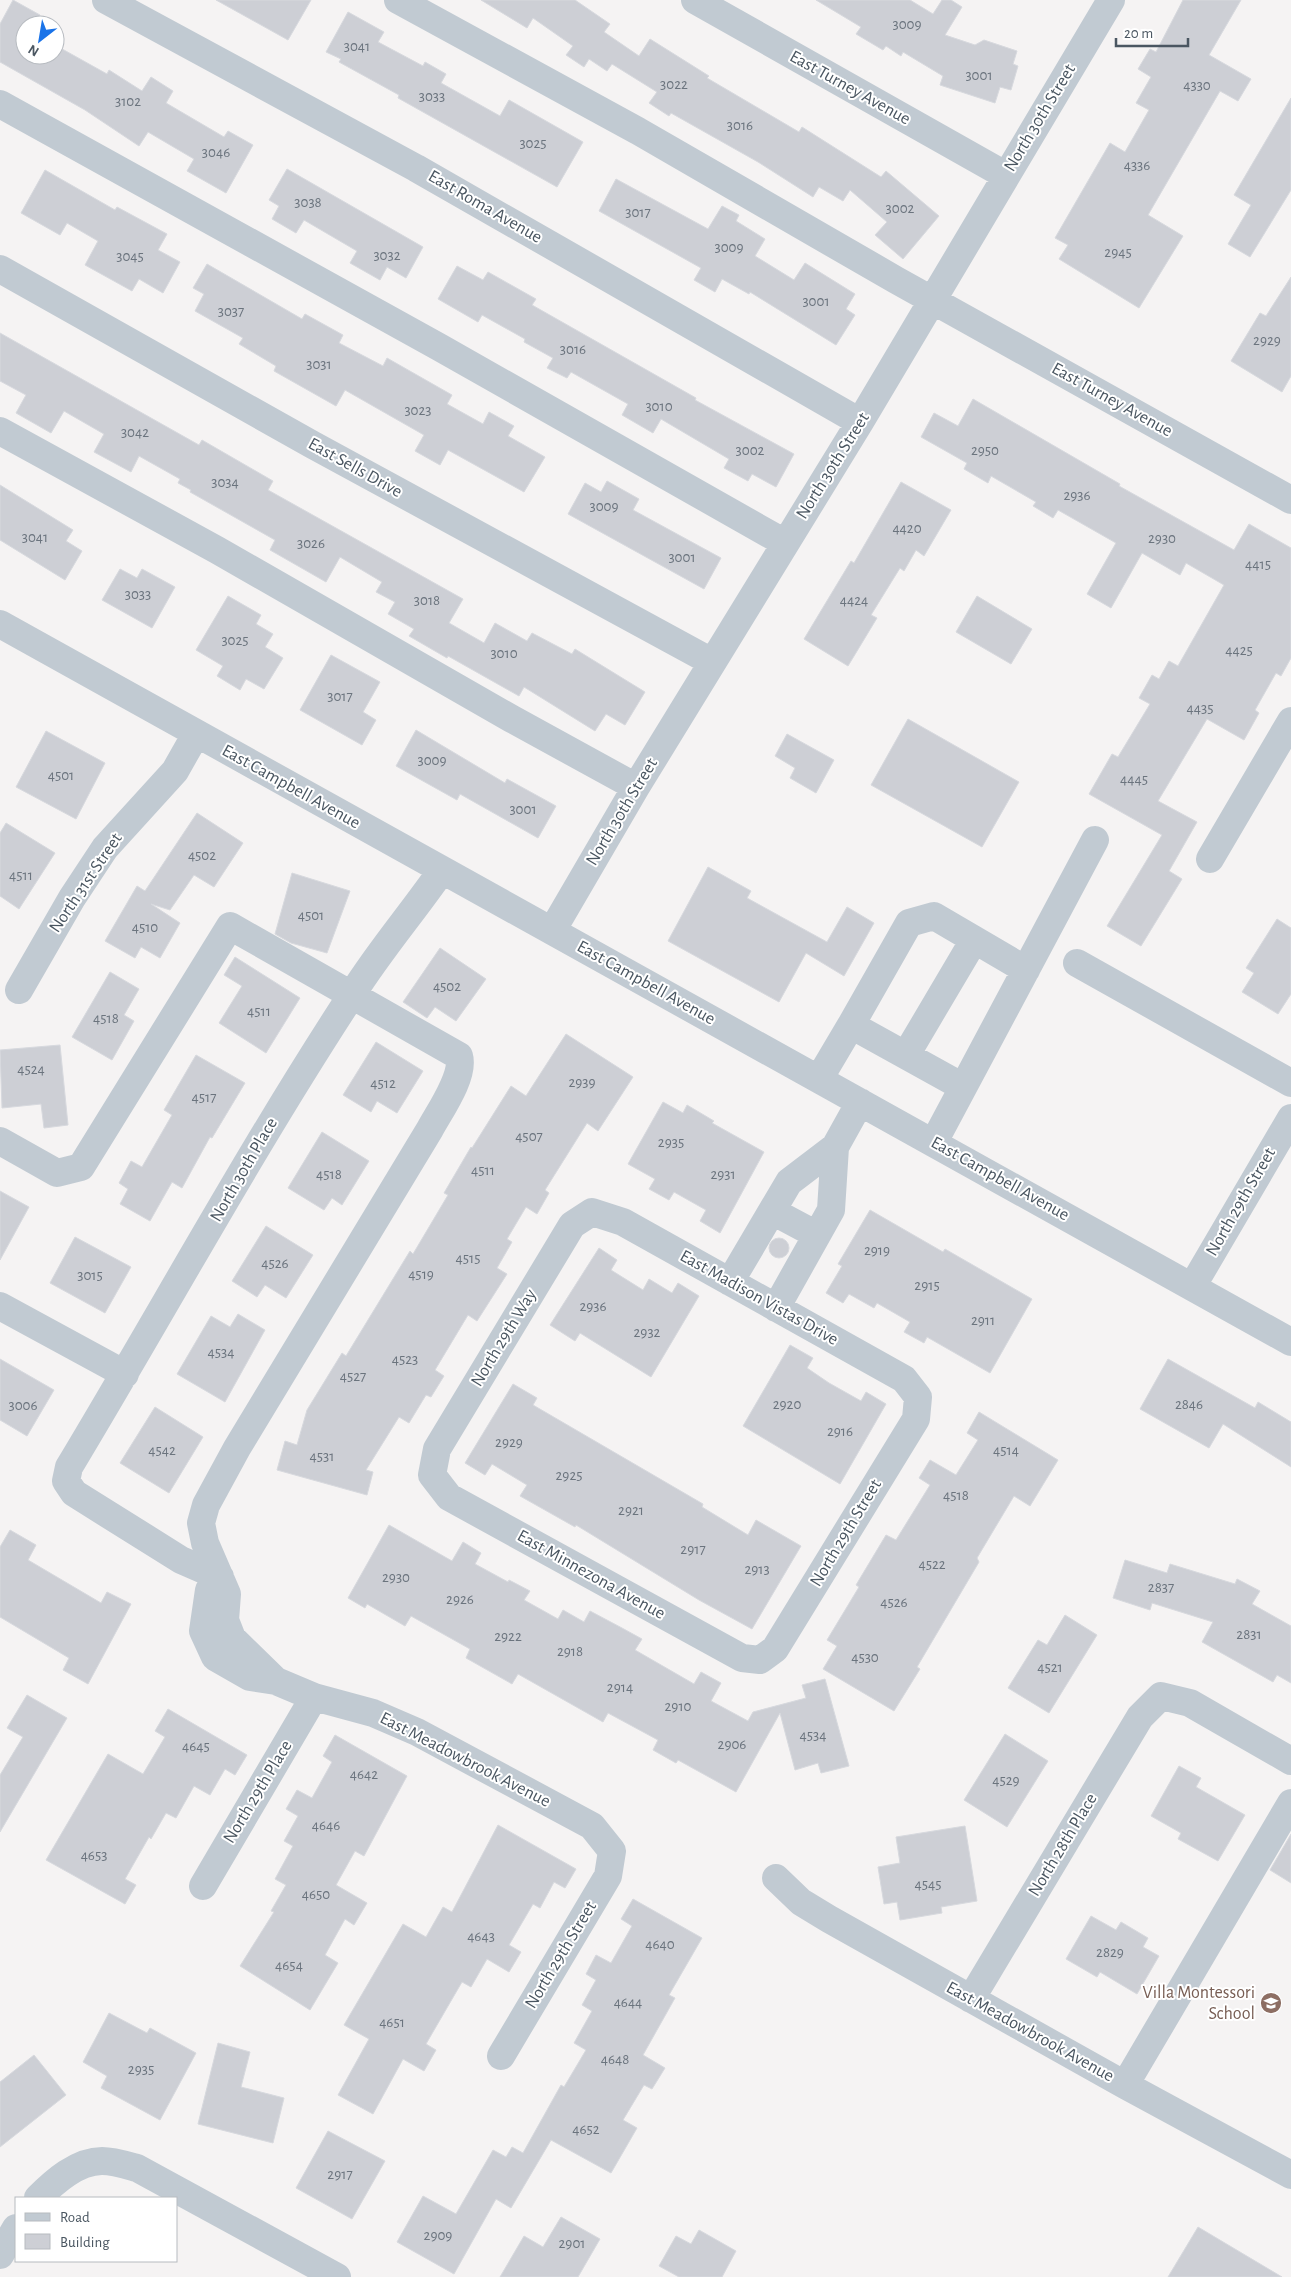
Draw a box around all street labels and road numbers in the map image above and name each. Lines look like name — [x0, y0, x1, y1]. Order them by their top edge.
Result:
street label: East Turney Avenue — [787, 47, 913, 129]
street label: North 30th Street — [1001, 61, 1079, 175]
street label: East Roma Avenue — [425, 167, 545, 247]
street label: East Turney Avenue — [1049, 359, 1175, 441]
street label: North 30th Street — [793, 409, 873, 522]
street label: East Sells Drive — [305, 435, 405, 501]
street label: East Campbell Avenue — [219, 742, 363, 832]
street label: North 30th Street — [583, 755, 661, 869]
street label: North 31st Street — [46, 830, 126, 936]
street label: East Campbell Avenue — [574, 938, 718, 1028]
street label: North 30th Place — [207, 1115, 281, 1225]
street label: East Campbell Avenue — [928, 1134, 1072, 1224]
street label: North 29th Street — [1203, 1145, 1279, 1259]
street label: East Madison Vistas Drive — [677, 1247, 841, 1349]
street label: North 29th Way — [468, 1286, 540, 1390]
street label: North 29th Street — [807, 1476, 885, 1590]
street label: East Minnezona Avenue — [514, 1527, 668, 1623]
street label: East Meadowbrook Avenue — [377, 1709, 553, 1811]
street label: North 29th Place — [220, 1737, 296, 1847]
street label: North 28th Place — [1025, 1790, 1101, 1900]
street label: North 29th Street — [522, 1898, 600, 2012]
street label: East Meadowbrook Avenue — [943, 1978, 1117, 2086]

